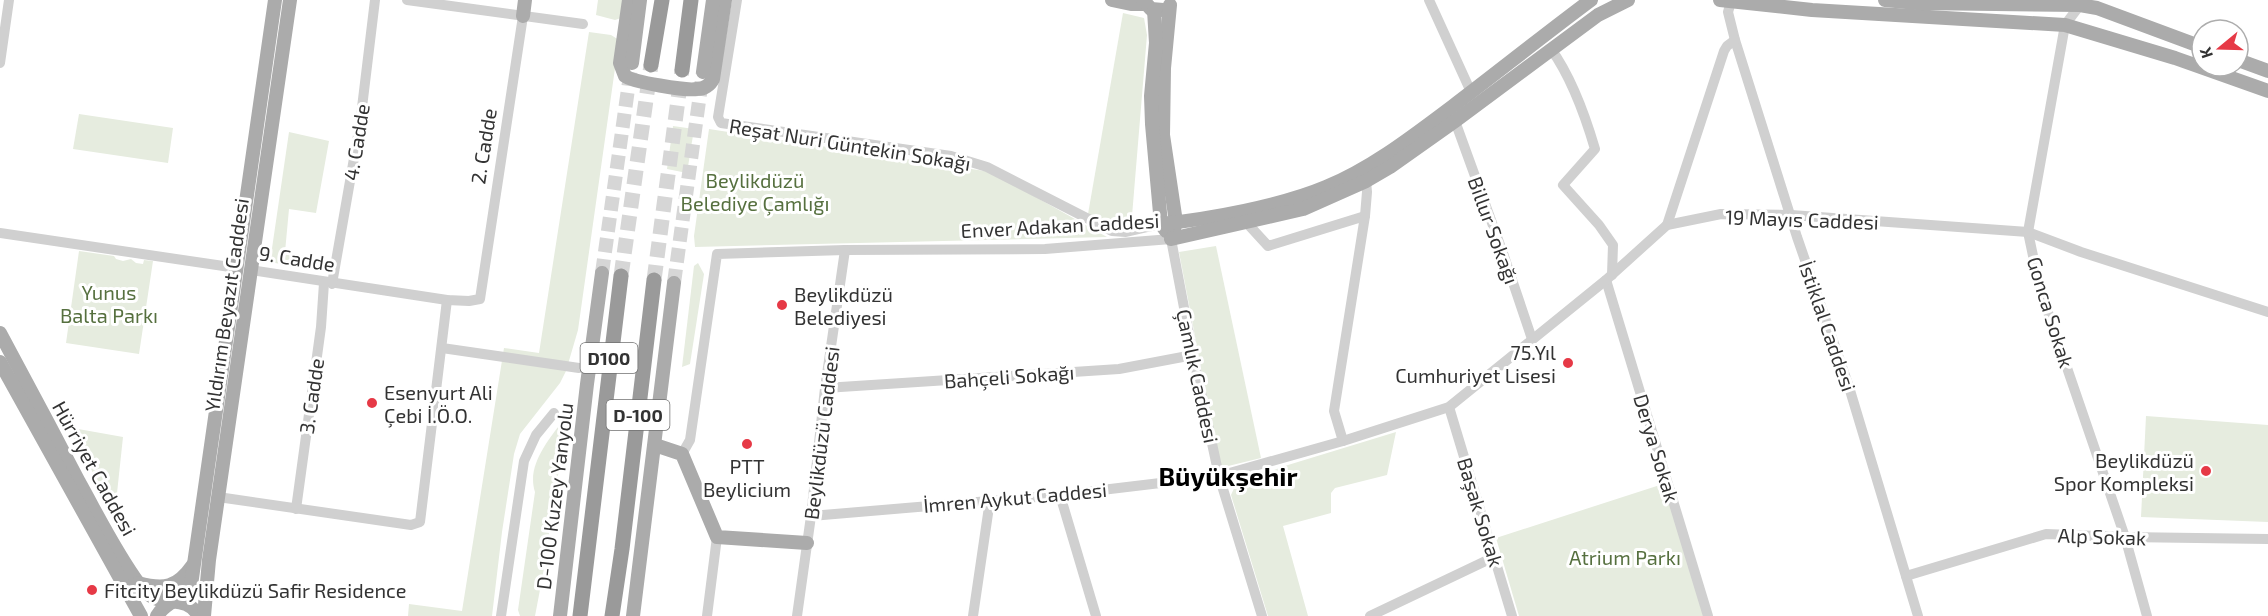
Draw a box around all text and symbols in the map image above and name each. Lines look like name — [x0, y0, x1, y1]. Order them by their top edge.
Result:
north arrow — [2190, 18, 2250, 78]
text: K — [2194, 44, 2216, 61]
street label: 4. Cadde — [338, 102, 374, 182]
street label: 2. Cadde — [465, 106, 501, 186]
street label: Reşat Nuri Güntekin Sokağı — [727, 113, 972, 176]
park label: Beylikdüzü Belediye Çamlığı — [681, 168, 829, 216]
street label: Billur Sokağı — [1463, 173, 1525, 287]
street label: Yıldırım Beyazıt Caddesi — [199, 197, 253, 413]
street label: 19 Mayıs Caddesi — [1725, 204, 1879, 234]
street label: Enver Adakan Caddesi — [960, 208, 1160, 242]
street label: 9. Cadde — [257, 240, 337, 276]
street label: Gonca Sokak — [2023, 254, 2079, 370]
street label: İstiklal Caddesi — [1794, 258, 1862, 394]
park label: Yunus Balta Parkı — [60, 280, 158, 327]
place label: Beylikdüzü Belediyesi — [794, 282, 893, 329]
marker: Beylikdüzü Belediyesi — [775, 298, 789, 312]
street label: Çamlık Caddesi — [1171, 307, 1224, 445]
place label: 75.Yıl Cumhuriyet Lisesi — [1395, 340, 1556, 387]
road number: D100 — [580, 343, 638, 373]
street label: Beylikdüzü Caddesi — [798, 345, 844, 521]
marker: 75.Yıl Cumhuriyet Lisesi — [1561, 356, 1575, 370]
street label: 3. Cadde — [294, 357, 328, 435]
street label: Bahçeli Sokağı — [943, 359, 1075, 394]
place label: Esenyurt Ali Çebi İ.Ö.O. — [384, 380, 493, 428]
street label: Derya Sokak — [1629, 391, 1685, 505]
street label: Hürriyet Caddesi — [48, 396, 142, 540]
marker: Esenyurt Ali Çebi İ.Ö.O. — [365, 396, 379, 410]
road number: D-100 — [606, 400, 670, 430]
street label: D-100 Kuzey Yanyolu — [531, 401, 577, 591]
marker: PTT Beylicium — [740, 437, 754, 451]
place label: Beylikdüzü Spor Kompleksi — [2054, 448, 2194, 495]
place label: PTT Beylicium — [703, 454, 791, 501]
street label: Başak Sokak — [1452, 455, 1509, 570]
district label: Büyükşehir — [1158, 460, 1298, 493]
marker: Beylikdüzü Spor Kompleksi — [2199, 464, 2213, 478]
street label: İmren Aykut Caddesi — [922, 477, 1108, 517]
street label: Alp Sokak — [2057, 522, 2147, 550]
park label: Atrium Parkı — [1569, 545, 1681, 569]
place label: Fitcity Beylikdüzü Safir Residence — [104, 578, 406, 602]
marker: Fitcity Beylikdüzü Safir Residence — [85, 583, 99, 597]

